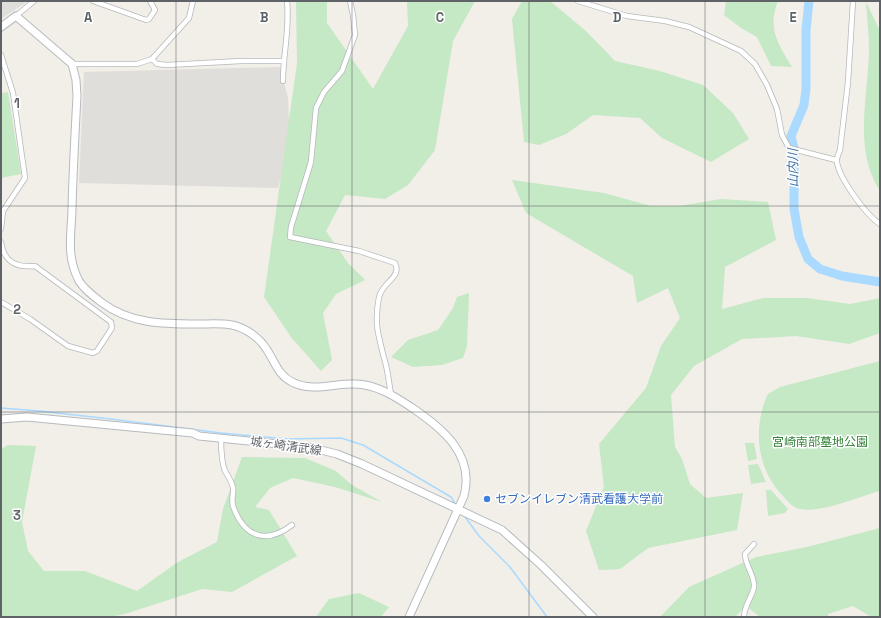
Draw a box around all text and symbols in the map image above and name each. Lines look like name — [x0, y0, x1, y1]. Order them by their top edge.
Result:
text: A — [84, 9, 93, 26]
text: B — [260, 9, 269, 26]
text: C — [436, 9, 444, 26]
text: D — [613, 9, 622, 26]
text: E — [789, 9, 797, 26]
text: 1 — [14, 95, 20, 112]
water label: 山内川 — [784, 146, 802, 188]
text: 2 — [13, 301, 21, 318]
street label: 城ヶ崎清武線 — [249, 433, 323, 459]
park label: 宮崎南部墓地公園 — [772, 434, 868, 450]
place label: セブンイレブン清武看護大学前 — [495, 491, 663, 507]
marker: セブンイレブン清武看護大学前 — [482, 494, 492, 504]
text: 3 — [13, 507, 21, 524]

